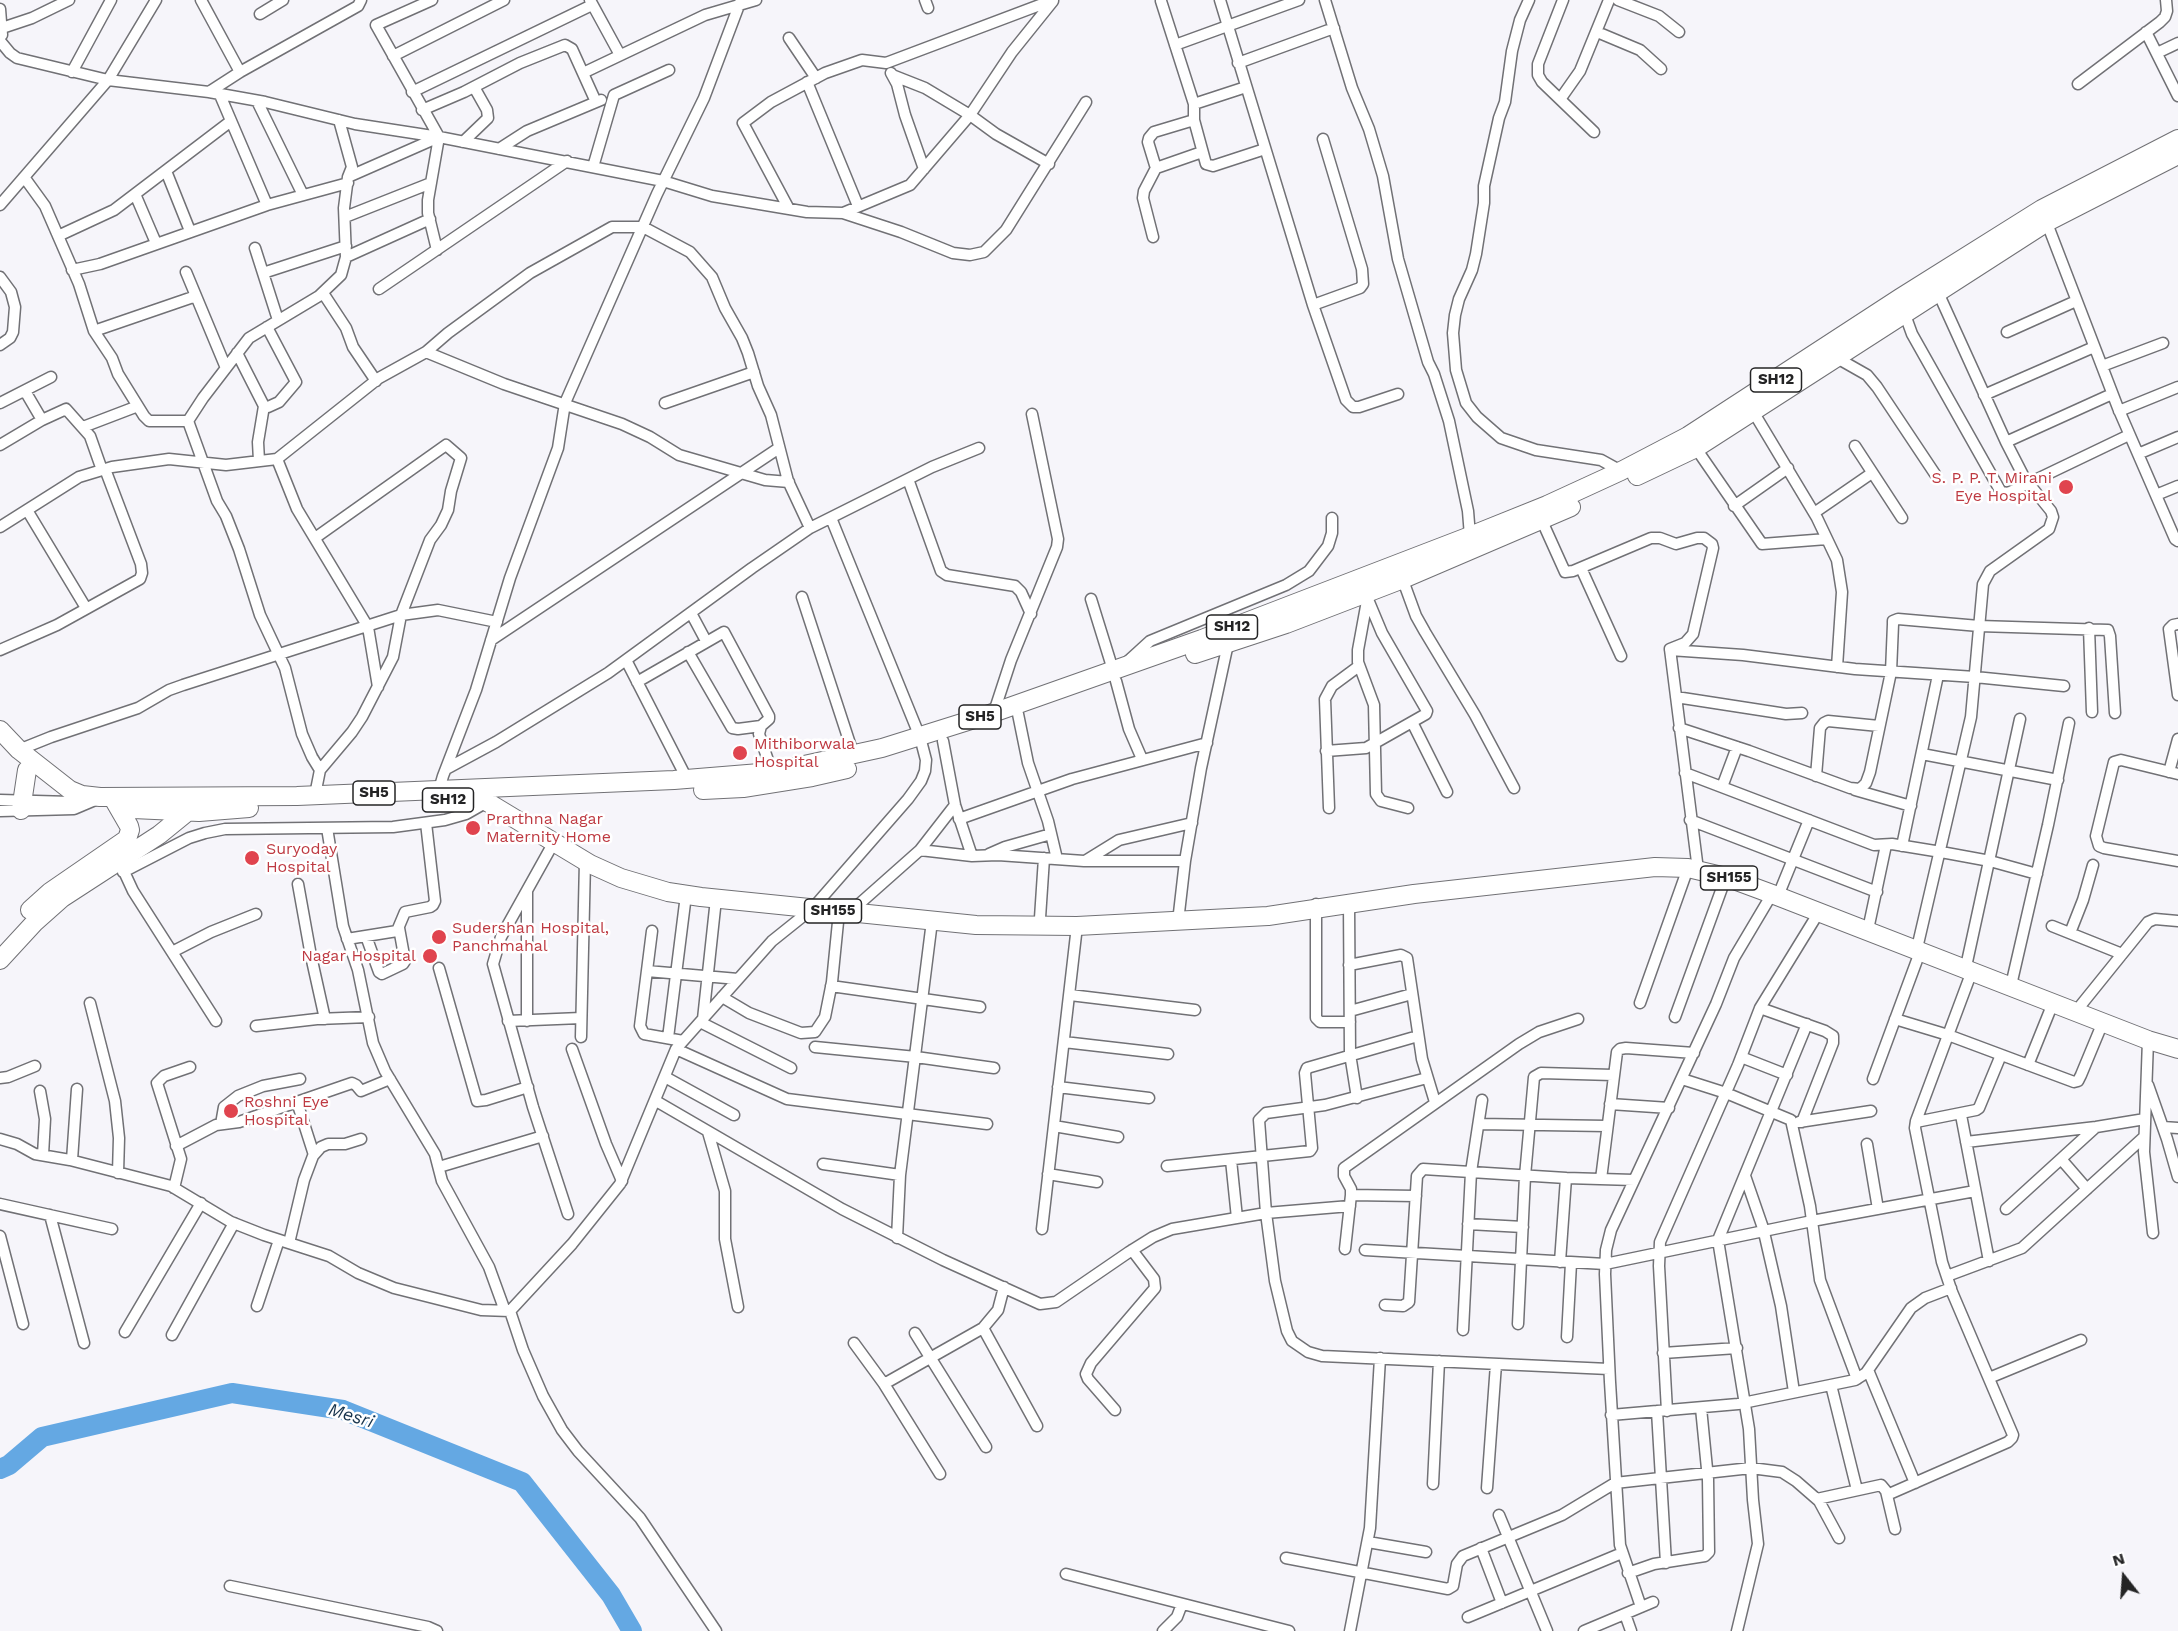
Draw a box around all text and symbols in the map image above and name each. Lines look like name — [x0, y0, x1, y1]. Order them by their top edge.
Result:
road number: SH12 — [1750, 368, 1802, 392]
place label: S. P. P. T. Mirani Eye Hospital — [1932, 468, 2052, 506]
marker: S. P. P. T. Mirani Eye Hospital — [2057, 478, 2075, 496]
road number: SH12 — [1206, 615, 1258, 639]
road number: SH5 — [959, 705, 1001, 729]
place label: Mithiborwala Hospital — [754, 734, 855, 772]
marker: Mithiborwala Hospital — [731, 744, 749, 762]
road number: SH5 — [353, 781, 395, 805]
road number: SH12 — [422, 788, 474, 812]
place label: Prarthna Nagar Maternity Home — [486, 809, 611, 847]
marker: Prarthna Nagar Maternity Home — [464, 819, 482, 837]
place label: Suryoday Hospital — [266, 839, 337, 877]
marker: Suryoday Hospital — [243, 849, 261, 867]
road number: SH155 — [1700, 866, 1758, 890]
road number: SH155 — [804, 899, 862, 923]
place label: Sudershan Hospital, Panchmahal — [452, 918, 609, 956]
marker: Sudershan Hospital, Panchmahal — [430, 928, 448, 946]
place label: Nagar Hospital — [301, 946, 416, 966]
marker: Nagar Hospital — [421, 947, 439, 965]
place label: Roshni Eye Hospital — [244, 1092, 329, 1130]
marker: Roshni Eye Hospital — [222, 1102, 240, 1120]
water label: Mesri — [326, 1399, 376, 1433]
north arrow — [2094, 1547, 2154, 1607]
text: N — [2110, 1548, 2127, 1570]

